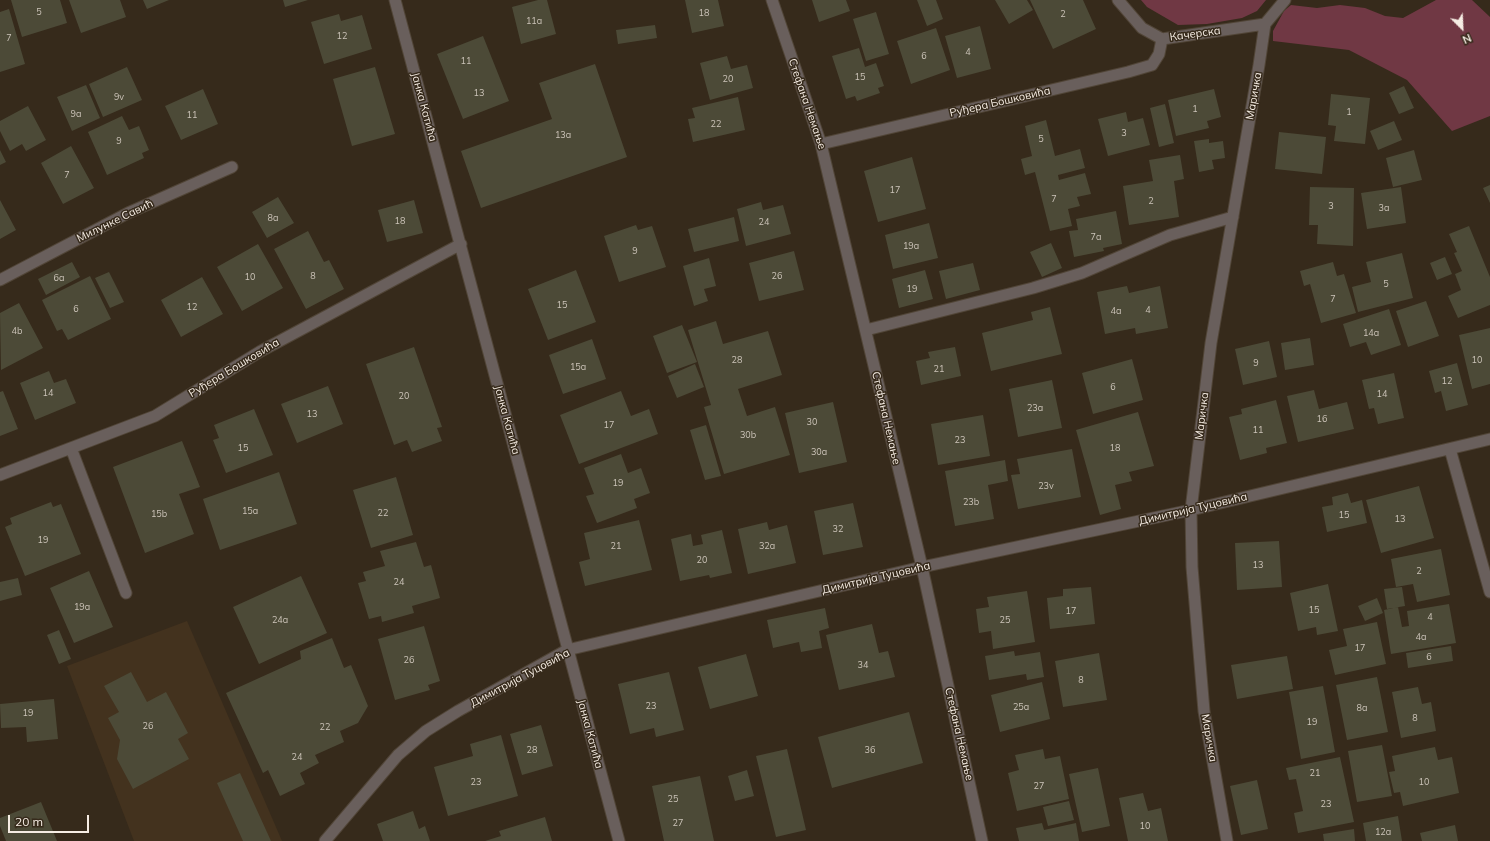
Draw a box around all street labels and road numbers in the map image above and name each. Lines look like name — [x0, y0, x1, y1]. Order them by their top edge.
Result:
street label: Качерска — [1169, 24, 1221, 44]
street label: Стефана Немање — [785, 57, 829, 151]
street label: Јанка Катића — [408, 71, 440, 143]
street label: Маричка — [1243, 71, 1265, 121]
street label: Руђера Бошковића — [948, 84, 1052, 120]
street label: Милунке Савић — [75, 197, 155, 245]
street label: Руђера Бошковића — [186, 336, 282, 400]
street label: Стефана Немање — [869, 370, 903, 466]
street label: Јанка Катића — [491, 384, 523, 456]
street label: Маричка — [1193, 391, 1211, 441]
street label: Димитрија Туцовића — [1138, 490, 1248, 528]
street label: Димитрија Туцовића — [821, 559, 931, 597]
street label: Димитрија Туцовића — [468, 646, 572, 710]
street label: Стефана Немање — [942, 686, 976, 782]
street label: Јанка Катића — [574, 698, 606, 770]
street label: Маричка — [1198, 713, 1220, 763]

